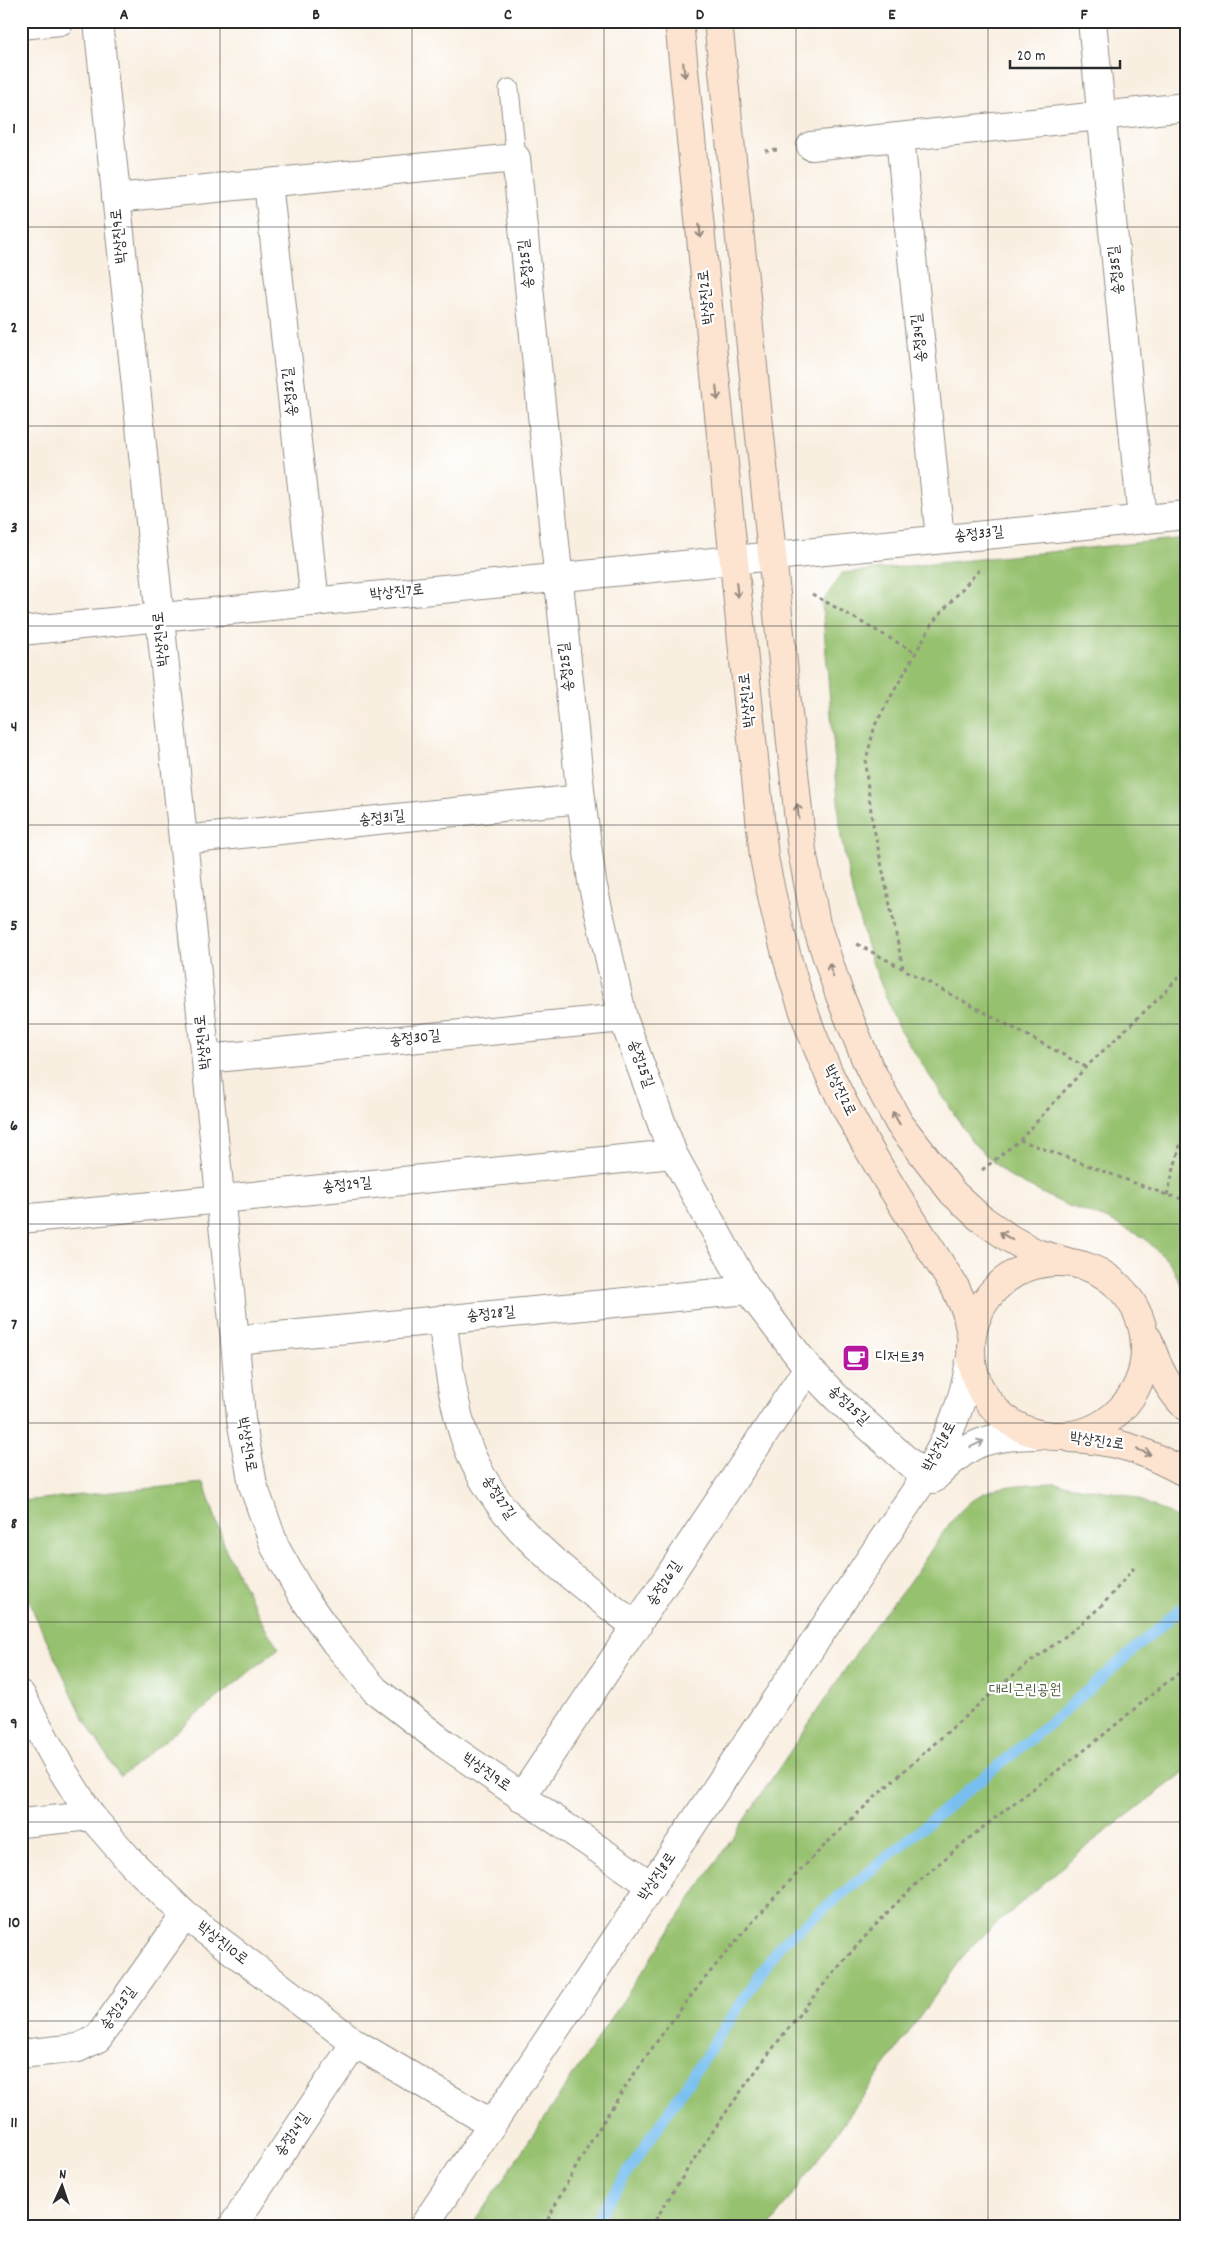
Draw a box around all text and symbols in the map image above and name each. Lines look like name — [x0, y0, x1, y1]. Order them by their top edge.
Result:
text: A — [120, 4, 129, 27]
text: B — [312, 4, 320, 27]
text: C — [504, 4, 512, 27]
text: D — [696, 4, 705, 27]
text: E — [888, 4, 896, 27]
text: F — [1080, 4, 1088, 27]
scale bar — [1010, 38, 1120, 70]
text: 20 m — [1017, 46, 1045, 68]
one-way arrow — [679, 61, 689, 77]
text: 1 — [12, 118, 16, 141]
street label: 박상진9로 — [106, 207, 134, 265]
one-way arrow — [695, 223, 705, 239]
street label: 송정25길 — [513, 238, 541, 290]
street label: 송정35길 — [1103, 244, 1131, 296]
street label: 박상진2로 — [693, 269, 721, 325]
street label: 송정34길 — [906, 312, 934, 364]
text: 2 — [11, 317, 18, 340]
street label: 송정32길 — [277, 366, 305, 418]
one-way arrow — [712, 385, 721, 401]
text: 3 — [10, 517, 18, 540]
street label: 송정33길 — [953, 521, 1005, 549]
street label: 박상진7로 — [369, 579, 425, 607]
one-way arrow — [732, 581, 742, 597]
street label: 박상진9로 — [148, 610, 176, 668]
street label: 송정25길 — [553, 641, 581, 693]
street label: 박상진2로 — [734, 672, 762, 728]
text: 4 — [11, 716, 17, 739]
one-way arrow — [793, 803, 803, 819]
street label: 송정31길 — [358, 806, 406, 832]
text: 5 — [10, 915, 18, 938]
one-way arrow — [826, 962, 836, 978]
street label: 박상진9로 — [190, 1013, 218, 1071]
street label: 송정30길 — [388, 1025, 442, 1053]
street label: 송정25길 — [621, 1037, 659, 1091]
street label: 박상진2로 — [817, 1062, 861, 1120]
one-way arrow — [891, 1112, 901, 1126]
text: 6 — [10, 1115, 18, 1138]
street label: 송정29길 — [321, 1172, 373, 1200]
one-way arrow — [999, 1231, 1013, 1241]
street label: 송정28길 — [466, 1302, 516, 1328]
text: 7 — [11, 1314, 17, 1337]
cafe icon: 디저트39 — [841, 1343, 871, 1373]
place label: 디저트39 — [875, 1347, 925, 1369]
street label: 송정25길 — [822, 1381, 874, 1431]
street label: 박상진9로 — [230, 1416, 262, 1474]
street label: 박상진8로 — [918, 1418, 962, 1476]
street label: 박상진2로 — [1068, 1427, 1126, 1457]
one-way arrow — [969, 1438, 984, 1448]
one-way arrow — [1136, 1448, 1151, 1457]
street label: 송정27길 — [476, 1472, 520, 1524]
text: 8 — [11, 1513, 18, 1536]
street label: 송정26길 — [642, 1557, 688, 1611]
park label: 대리근린공원 — [989, 1680, 1061, 1702]
text: 9 — [10, 1713, 18, 1736]
street label: 박상진9로 — [457, 1748, 515, 1798]
street label: 박상진8로 — [634, 1848, 682, 1906]
text: 10 — [8, 1912, 20, 1935]
street label: 박상진10로 — [192, 1917, 252, 1971]
street label: 송정23길 — [96, 1983, 142, 2035]
street label: 송정24길 — [270, 2109, 316, 2161]
text: 11 — [10, 2112, 18, 2135]
north arrow — [38, 2160, 88, 2210]
text: N — [59, 2165, 67, 2185]

